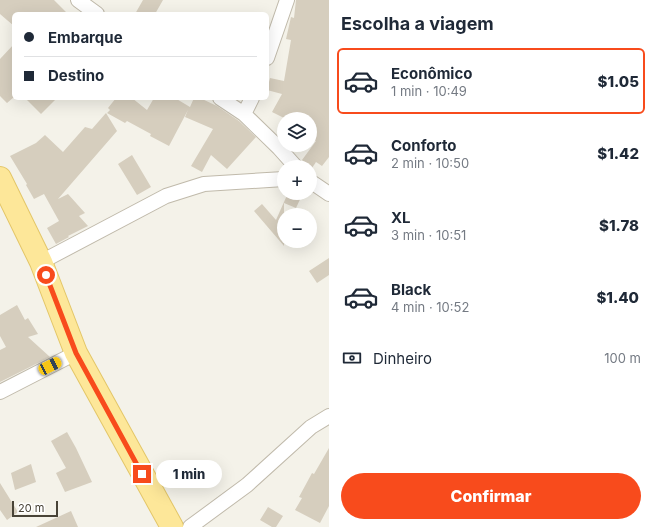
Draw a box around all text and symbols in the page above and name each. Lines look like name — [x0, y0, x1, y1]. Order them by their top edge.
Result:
text: Escolha a viagem — [341, 13, 494, 34]
text: Embarque — [48, 28, 123, 47]
icon: car — [343, 63, 379, 99]
text: Econômico — [391, 64, 472, 83]
text: Destino — [48, 66, 104, 85]
text: $1.05 — [597, 72, 639, 91]
text: 1 min · 10:49 — [391, 83, 467, 99]
map controls — [277, 112, 317, 248]
button: layers — [277, 112, 317, 152]
icon: car — [343, 135, 379, 171]
text: Conforto — [391, 136, 456, 155]
text: $1.42 — [597, 144, 639, 163]
text: 2 min · 10:50 — [391, 155, 469, 171]
button: + — [277, 160, 317, 200]
icon: car — [343, 207, 379, 243]
button: − — [277, 208, 317, 248]
text: XL — [391, 208, 411, 227]
text: $1.78 — [599, 216, 639, 235]
text: 3 min · 10:51 — [391, 227, 466, 243]
route start — [37, 266, 55, 284]
icon: car — [343, 279, 379, 315]
text: Black — [391, 280, 431, 299]
text: $1.40 — [596, 288, 639, 307]
text: 4 min · 10:52 — [391, 299, 469, 315]
icon: cash — [341, 347, 363, 369]
text: Dinheiro — [373, 349, 432, 368]
text: 100 m — [604, 350, 641, 366]
car — [37, 355, 63, 377]
callout: 1 min — [156, 460, 222, 488]
route end — [133, 465, 151, 483]
text: 1 min — [173, 466, 205, 482]
button: Confirmar — [341, 473, 641, 519]
scale bar — [12, 499, 58, 518]
text: 20 m — [18, 501, 44, 515]

